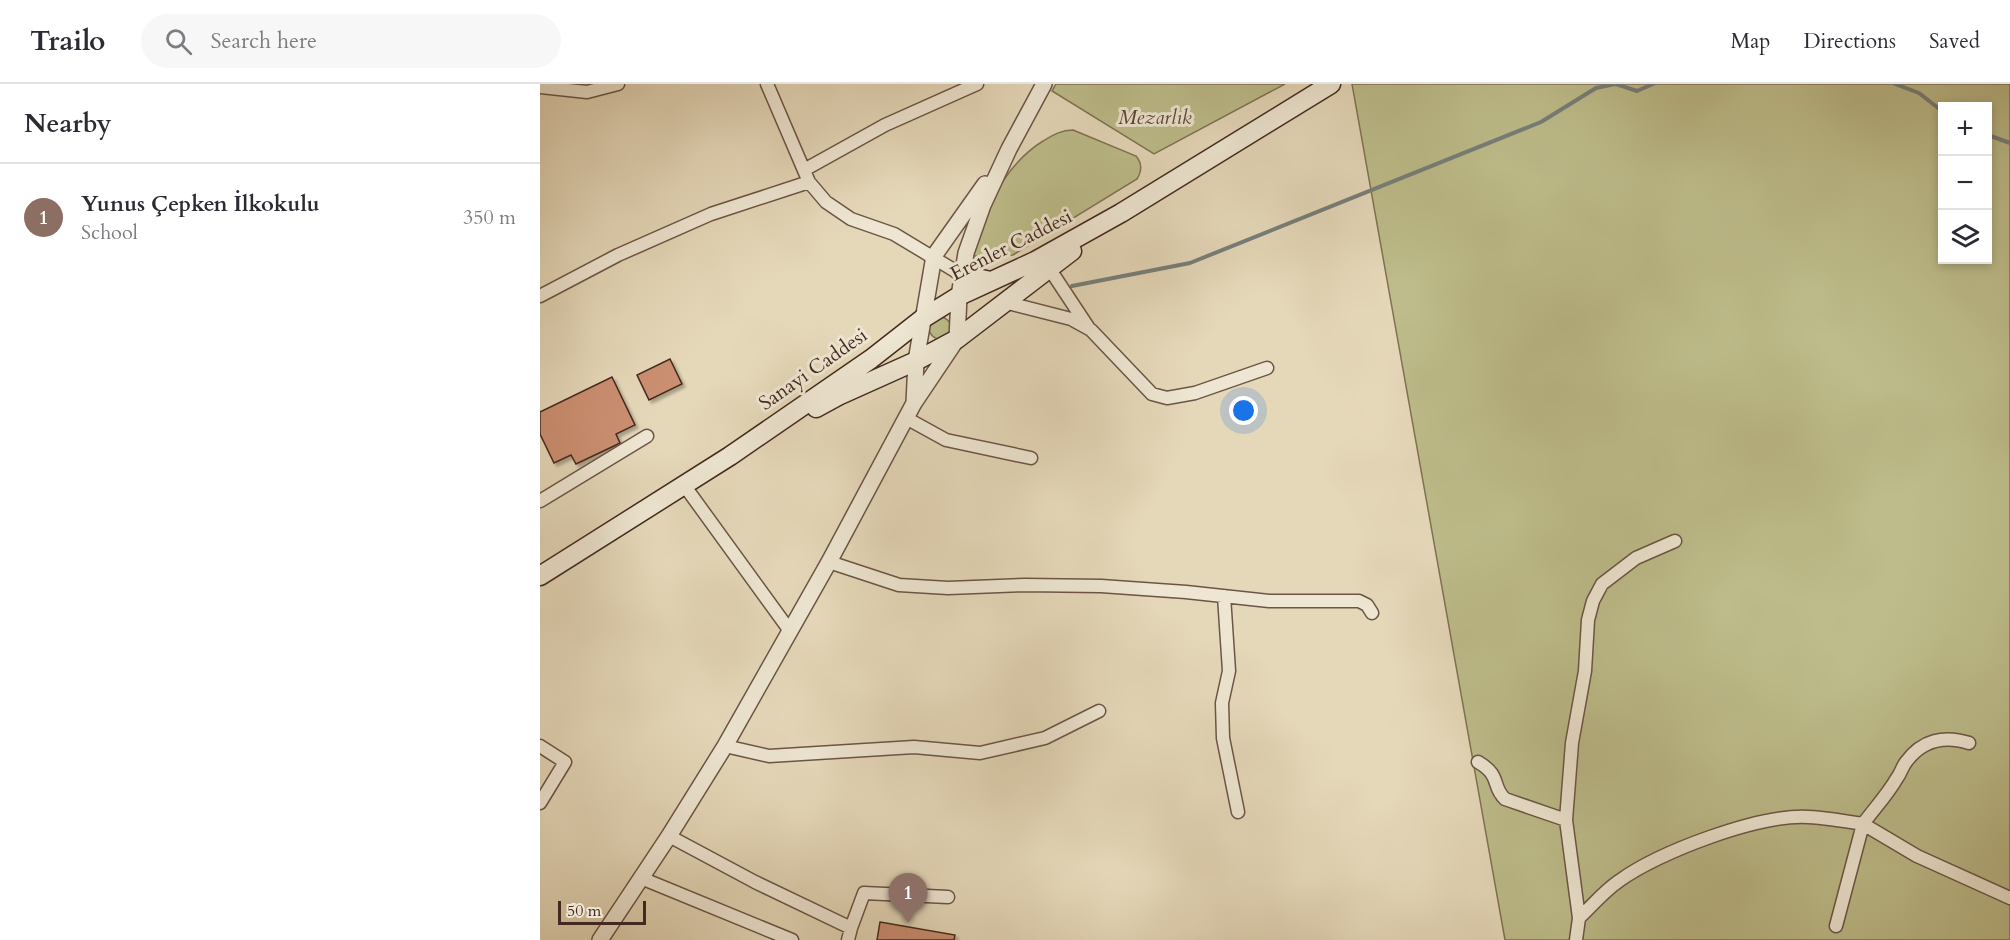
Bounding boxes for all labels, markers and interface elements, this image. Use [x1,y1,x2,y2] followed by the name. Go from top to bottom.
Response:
[141,14,561,68] search box
[30,22,105,60] text: Trailo
[162,25,195,58] icon: search
[210,26,317,56] text: Search here
[1730,27,1770,56] text: Map
[1803,27,1896,56] text: Directions
[1929,27,1980,56] text: Saved
[1938,102,1992,264] map controls
[1938,102,1992,156] button: +
[1118,104,1192,131] park label: Mezarlık
[24,106,112,141] text: Nearby
[1938,156,1992,210] button: −
[81,189,320,219] text: Yunus Çepken İlkokulu
[945,202,1077,287] street label: Erenler Caddesi
[38,204,49,231] text: 1
[463,204,516,231] text: 350 m
[1938,210,1992,264] button: layers
[81,219,138,246] text: School
[753,321,873,416] street label: Sanayi Caddesi
[1229,396,1258,425] your location
[888,874,928,923] pin: 1
[558,898,646,926] scale bar
[567,900,601,922] text: 50 m

